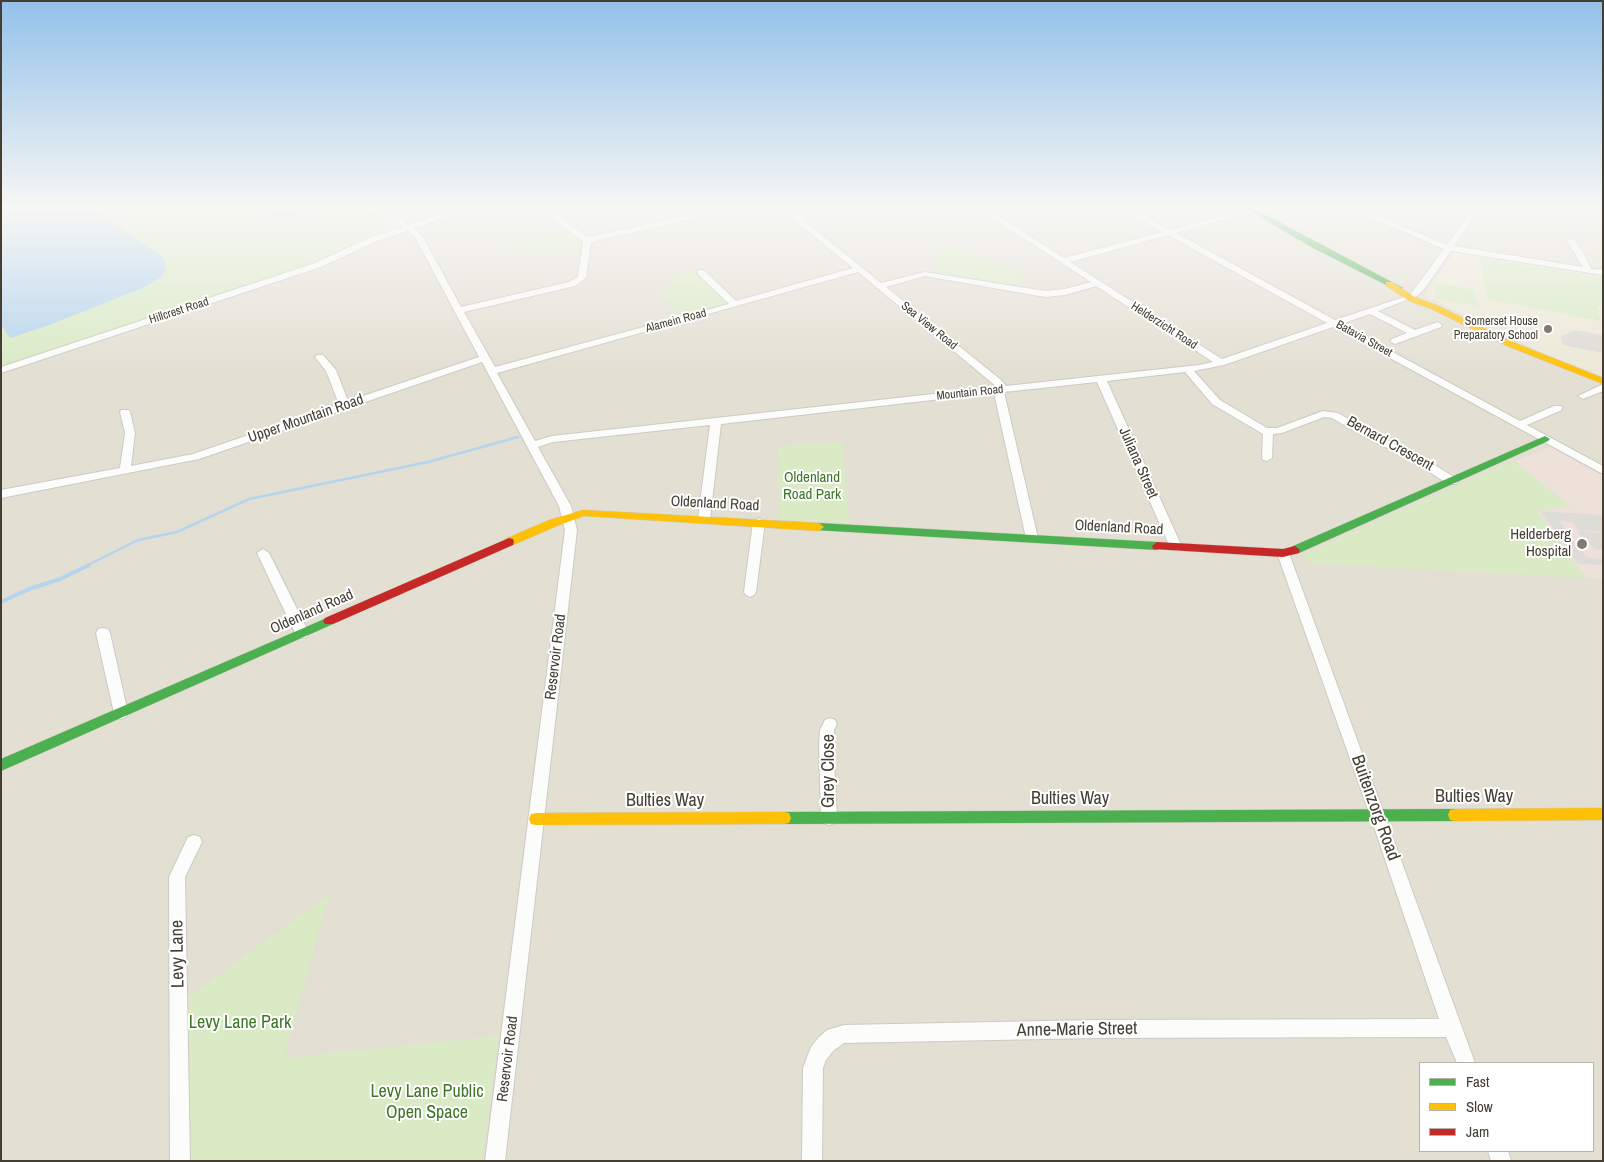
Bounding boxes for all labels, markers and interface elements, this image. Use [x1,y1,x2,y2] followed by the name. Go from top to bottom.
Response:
[147,295,211,327] street label: Hillcrest Road
[898,299,960,353] street label: Sea View Road
[1128,299,1200,353] street label: Helderzicht Road
[644,306,708,336] street label: Alamein Road
[1454,315,1538,343] place label: Somerset House Preparatory School
[1333,318,1395,360] street label: Batavia Street
[1542,323,1554,335] marker: Somerset House Preparatory School
[936,382,1004,404] street label: Mountain Road
[246,391,366,447] street label: Upper Mountain Road
[1343,413,1437,475] street label: Bernard Crescent
[1114,425,1162,501] street label: Juliana Street
[783,469,841,504] park label: Oldenland Road Park
[670,493,760,515] street label: Oldenland Road
[1074,517,1164,539] street label: Oldenland Road
[1510,526,1571,561] place label: Helderberg Hospital
[1575,537,1589,551] marker: Helderberg Hospital
[268,586,356,638] street label: Oldenland Road
[542,613,570,701] street label: Reservoir Road
[818,734,840,808] street label: Grey Close
[1346,752,1404,864] street label: Buitenzorg Road
[1435,786,1513,808] street label: Bulties Way
[1031,788,1109,810] street label: Bulties Way
[626,790,704,812] street label: Bulties Way
[167,920,189,988] street label: Levy Lane
[189,1012,291,1034] park label: Levy Lane Park
[494,1015,522,1103] street label: Reservoir Road
[1017,1018,1137,1042] street label: Anne-Marie Street
[1419,1062,1594,1152] legend
[1466,1071,1489,1092] text: Fast
[370,1081,484,1124] park label: Levy Lane Public Open Space
[1466,1096,1493,1117] text: Slow
[1466,1121,1489,1142] text: Jam

